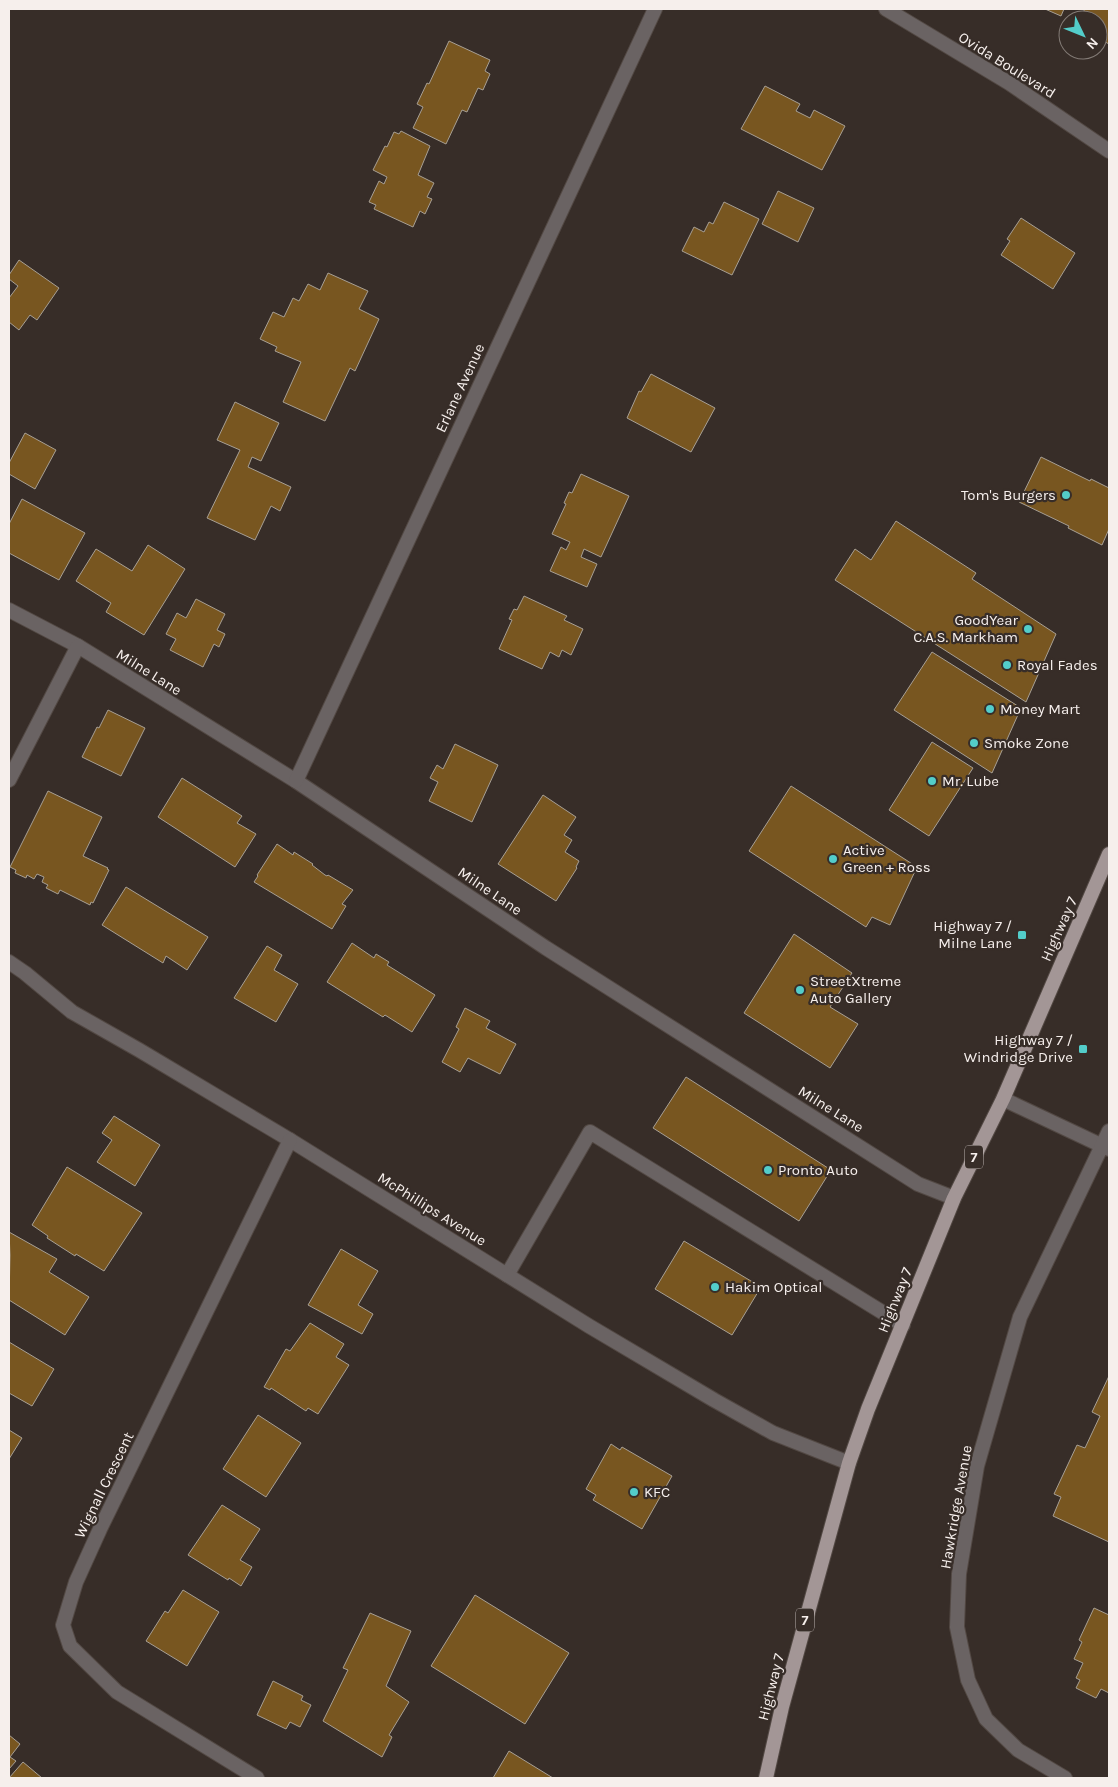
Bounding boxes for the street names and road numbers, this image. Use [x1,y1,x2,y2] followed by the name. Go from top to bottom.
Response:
[955,28,1059,102] street label: Ovida Boulevard
[432,341,488,435] street label: Erlane Avenue
[113,645,185,699] street label: Milne Lane
[454,863,526,919] street label: Milne Lane
[1037,894,1081,964] street label: Highway 7
[795,1082,867,1136] street label: Milne Lane
[965,1146,983,1168] road number: 7
[374,1168,490,1250] street label: McPhillips Avenue
[874,1265,916,1335] street label: Highway 7
[70,1429,138,1541] street label: Wignall Crescent
[936,1444,976,1570] street label: Hawkridge Avenue
[796,1608,814,1632] road number: 7
[754,1651,788,1723] street label: Highway 7

